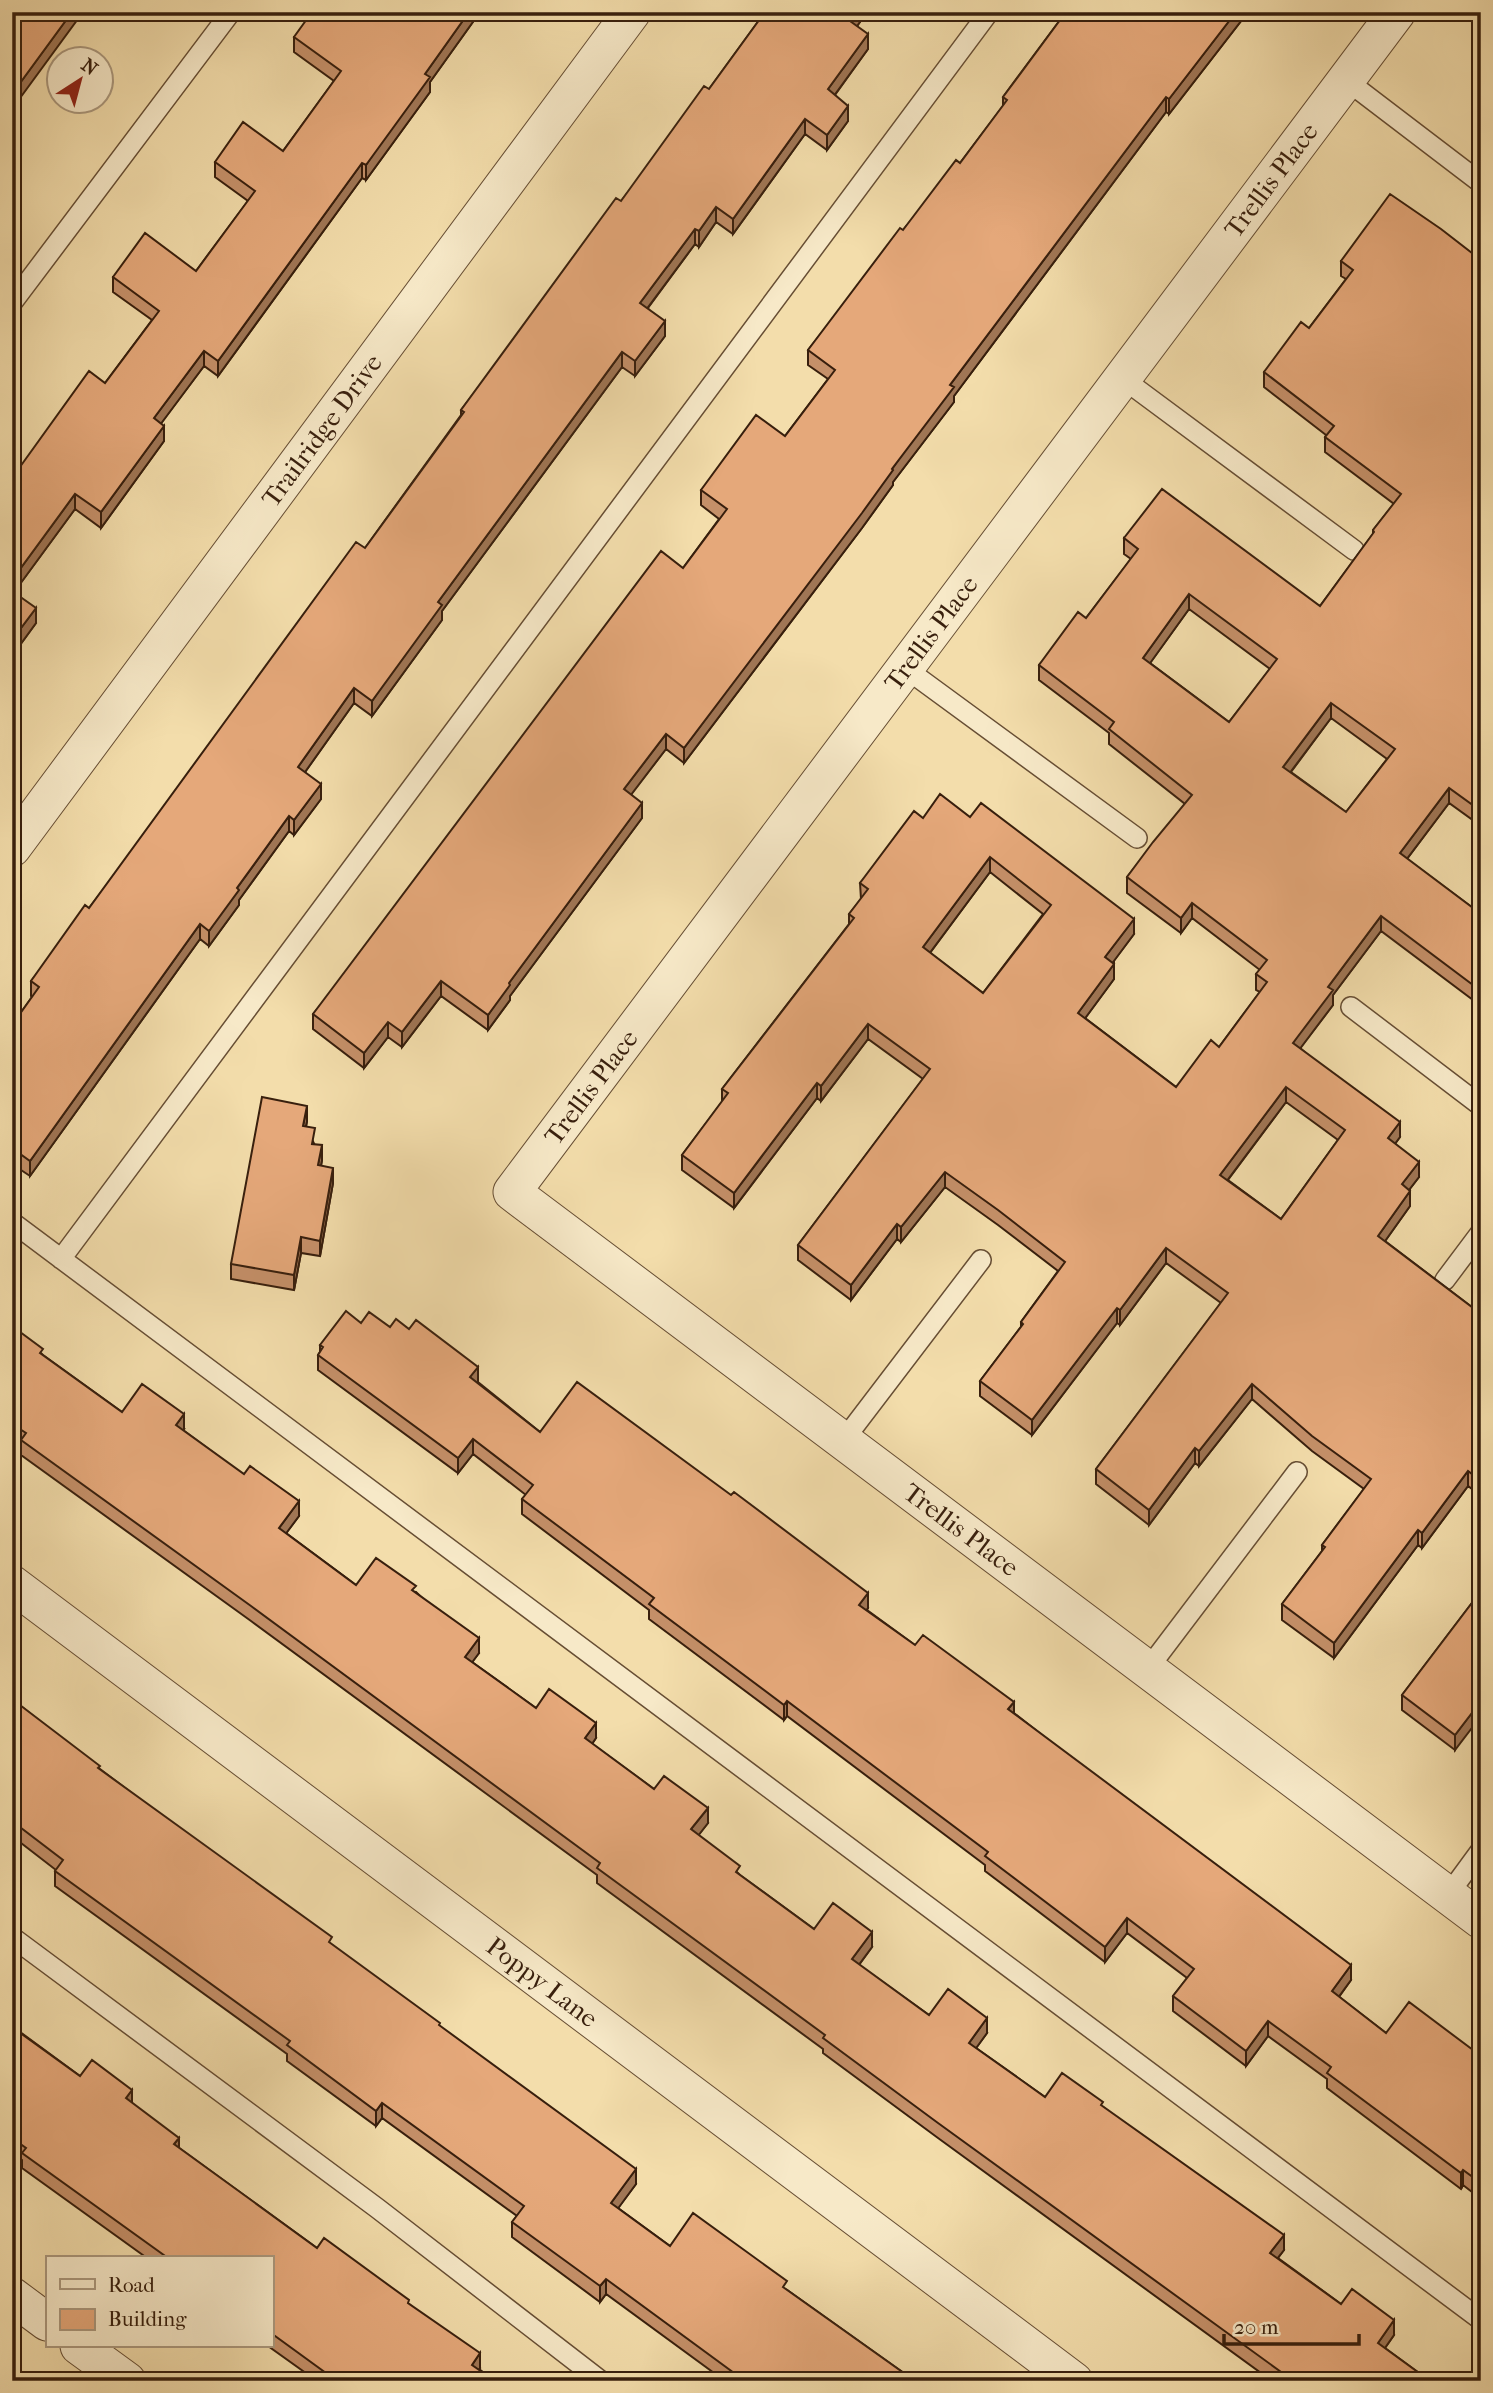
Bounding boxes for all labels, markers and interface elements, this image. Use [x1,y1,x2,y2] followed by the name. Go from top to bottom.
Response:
[46,46,116,116] north arrow
[77,54,102,81] text: N
[1218,117,1325,244] street label: Trellis Place
[255,348,389,513] street label: Trailridge Drive
[878,570,985,697] street label: Trellis Place
[538,1024,645,1151] street label: Trellis Place
[897,1477,1025,1583] street label: Trellis Place
[480,1931,604,2034] street label: Poppy Lane
[46,2256,273,2348] legend
[108,2273,155,2297] text: Road
[1224,2302,1358,2346] scale bar
[108,2307,187,2331] text: Building
[1234,2315,1279,2339] text: 20 m

